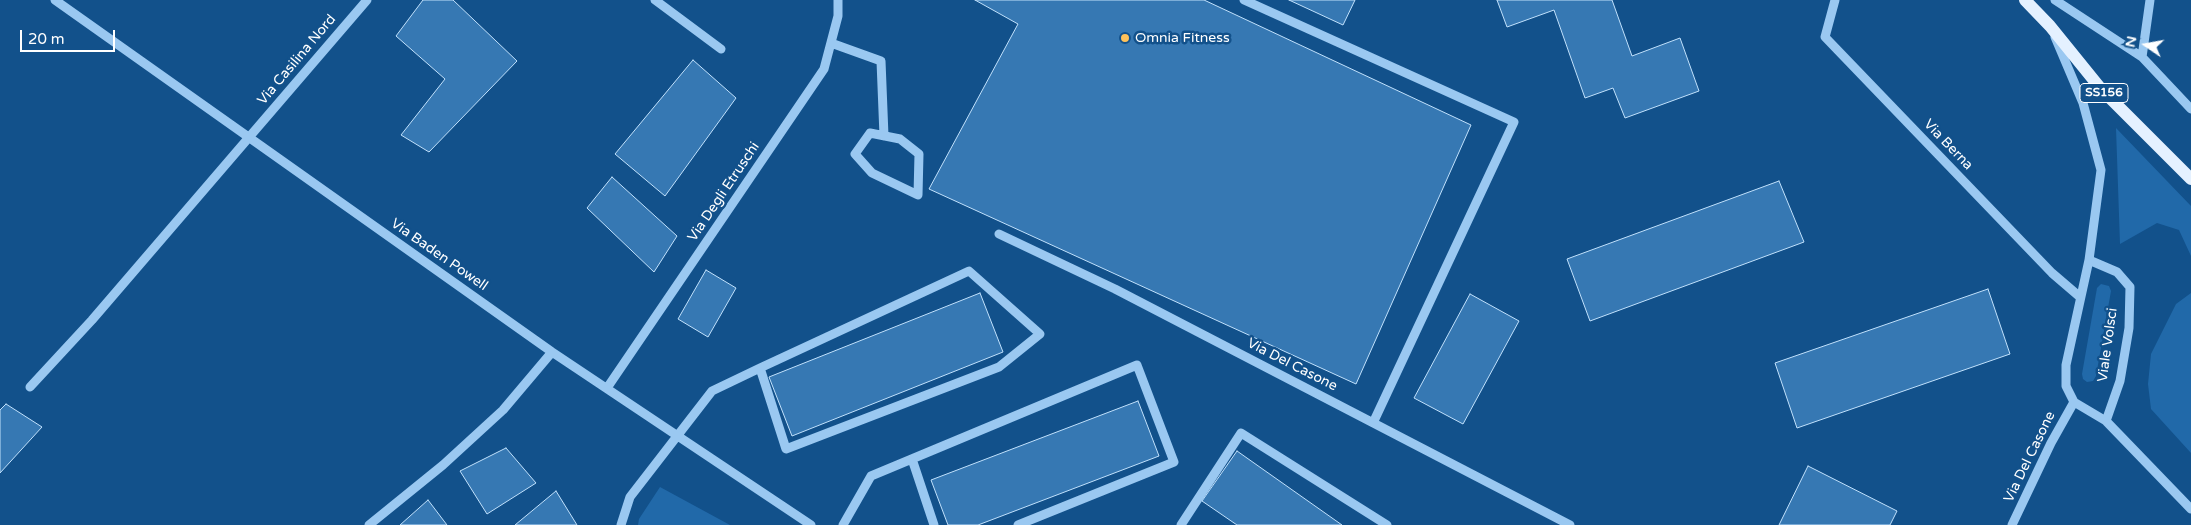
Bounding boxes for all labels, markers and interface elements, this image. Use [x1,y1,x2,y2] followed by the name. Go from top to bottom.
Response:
[254,11,340,109] street label: Via Casilina Nord
[22,20,118,52] scale bar
[2121,20,2171,70] north arrow
[28,30,65,48] text: 20 m
[1135,30,1230,46] place label: Omnia Fitness
[1119,32,1131,44] marker: Omnia Fitness
[2121,35,2140,49] text: N
[2080,84,2128,102] road number: SS156
[1920,116,1976,174] street label: Via Berna
[685,139,763,245] street label: Via Degli Etruschi
[387,215,491,295] street label: Via Baden Powell
[2094,307,2122,383] street label: Viale Volsci
[1244,335,1340,395] street label: Via Del Casone
[2001,409,2059,505] street label: Via Del Casone

